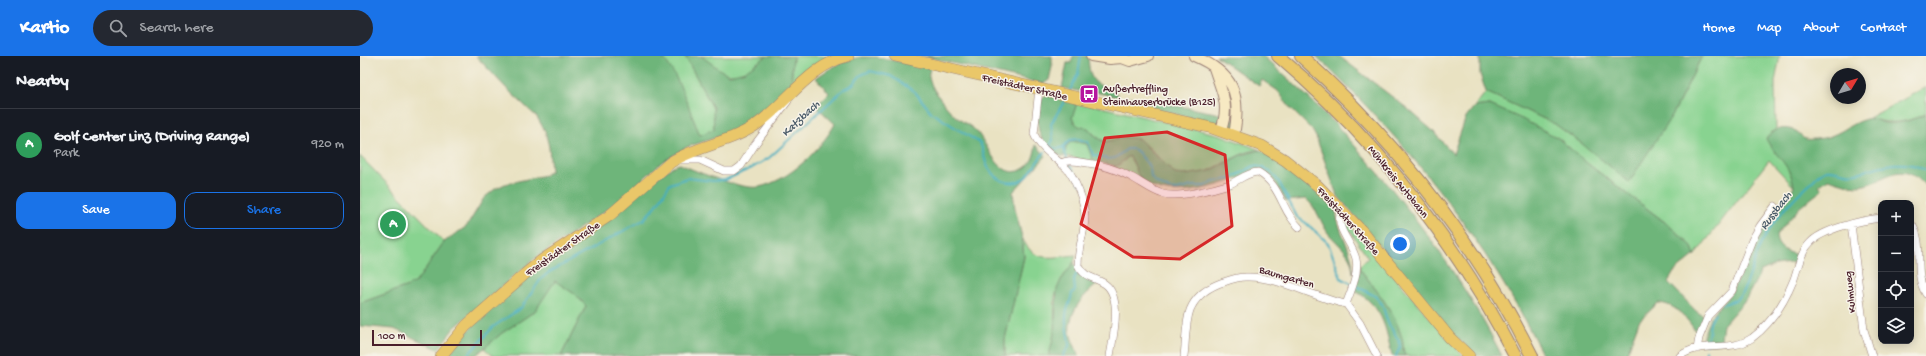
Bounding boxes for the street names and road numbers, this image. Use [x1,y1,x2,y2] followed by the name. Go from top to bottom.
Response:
[980,72,1069,104] street label: Freistädter Straße
[1365,144,1431,221] street label: Mühlkreis Autobahn
[1313,184,1381,258] street label: Freistädter Straße
[523,220,603,280] street label: Freistädter Straße
[1257,264,1316,292] street label: Baumgarten
[1843,270,1859,313] street label: Kulmweg

